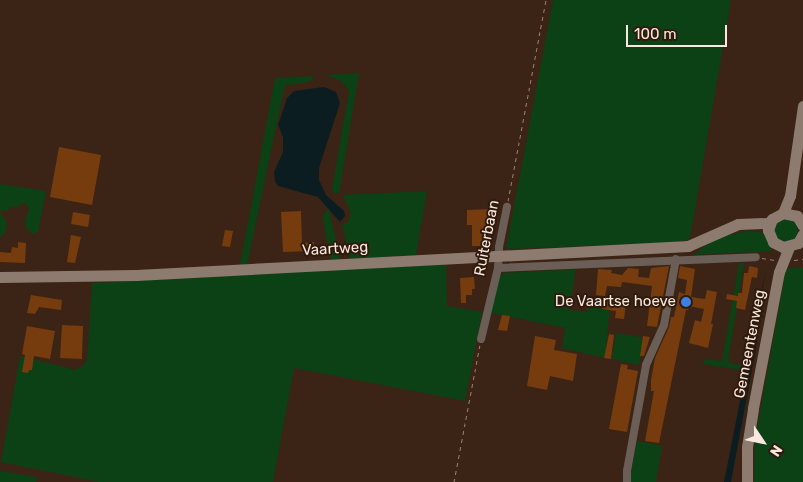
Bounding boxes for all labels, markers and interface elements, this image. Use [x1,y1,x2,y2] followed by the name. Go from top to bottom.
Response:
[628,15,729,47] scale bar
[634,25,676,43] text: 100 m
[471,198,503,278] street label: Ruiterbaan
[301,238,369,260] street label: Vaartweg
[731,288,769,400] street label: Gemeentenweg
[554,293,676,311] place label: De Vaartse hoeve
[680,296,692,308] marker: De Vaartse hoeve
[738,417,788,467] north arrow
[766,442,786,460] text: N

